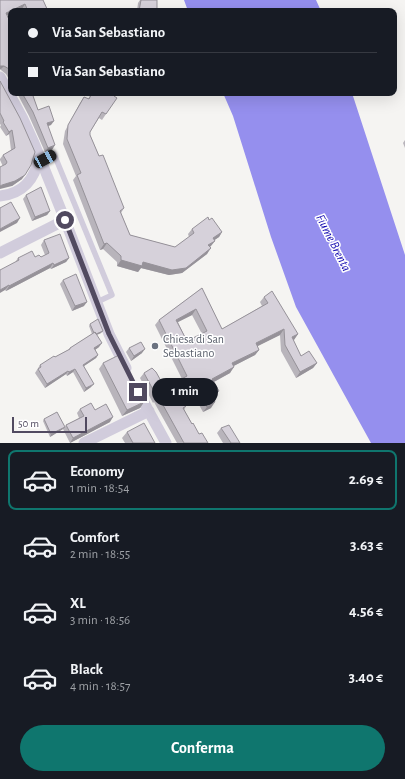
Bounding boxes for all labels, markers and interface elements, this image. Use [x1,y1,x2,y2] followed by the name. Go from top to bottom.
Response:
[52,25,165,40] text: Via San Sebastiano
[52,64,165,79] text: Via San Sebastiano
[32,148,58,170] car
[56,211,74,229] route start
[313,212,353,274] water label: Fiume Brenta
[163,333,224,359] place label: Chiesa di San Sebastiano
[150,341,160,351] marker: Chiesa di San Sebastiano
[152,378,218,406] callout: 1 min
[129,383,147,401] route end
[171,385,199,398] text: 1 min
[12,415,87,434] scale bar
[18,418,39,429] text: 50 m
[22,462,58,498] icon: car
[70,464,124,479] text: Economy
[349,472,383,487] text: 2.69 €
[70,482,129,495] text: 1 min · 18:54
[22,528,58,564] icon: car
[70,530,119,545] text: Comfort
[350,538,383,553] text: 3.63 €
[70,548,130,561] text: 2 min · 18:55
[22,594,58,630] icon: car
[70,596,86,611] text: XL
[349,604,383,619] text: 4.56 €
[70,614,130,627] text: 3 min · 18:56
[22,660,58,696] icon: car
[70,662,103,677] text: Black
[348,670,383,685] text: 3.40 €
[70,680,130,693] text: 4 min · 18:57
[20,725,385,771] button: Conferma

